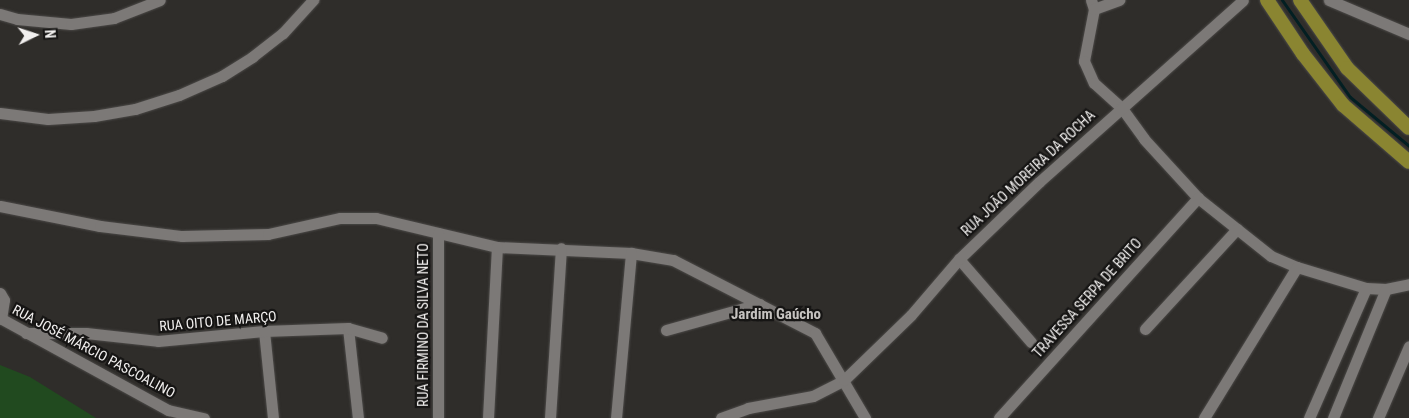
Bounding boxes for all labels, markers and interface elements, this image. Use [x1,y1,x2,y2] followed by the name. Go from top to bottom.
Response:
[10,10,60,60] north arrow
[42,29,58,39] text: N
[958,107,1098,239] street label: RUA JOÃO MOREIRA DA ROCHA
[1029,235,1145,361] street label: TRAVESSA SERPA DE BRITO
[415,243,431,407] street label: RUA FIRMINO DA SILVA NETO
[10,301,178,401] street label: RUA JOSÉ MÁRCIO PASCOALINO
[731,306,821,324] district label: Jardim Gaúcho
[159,308,277,334] street label: RUA OITO DE MARÇO

